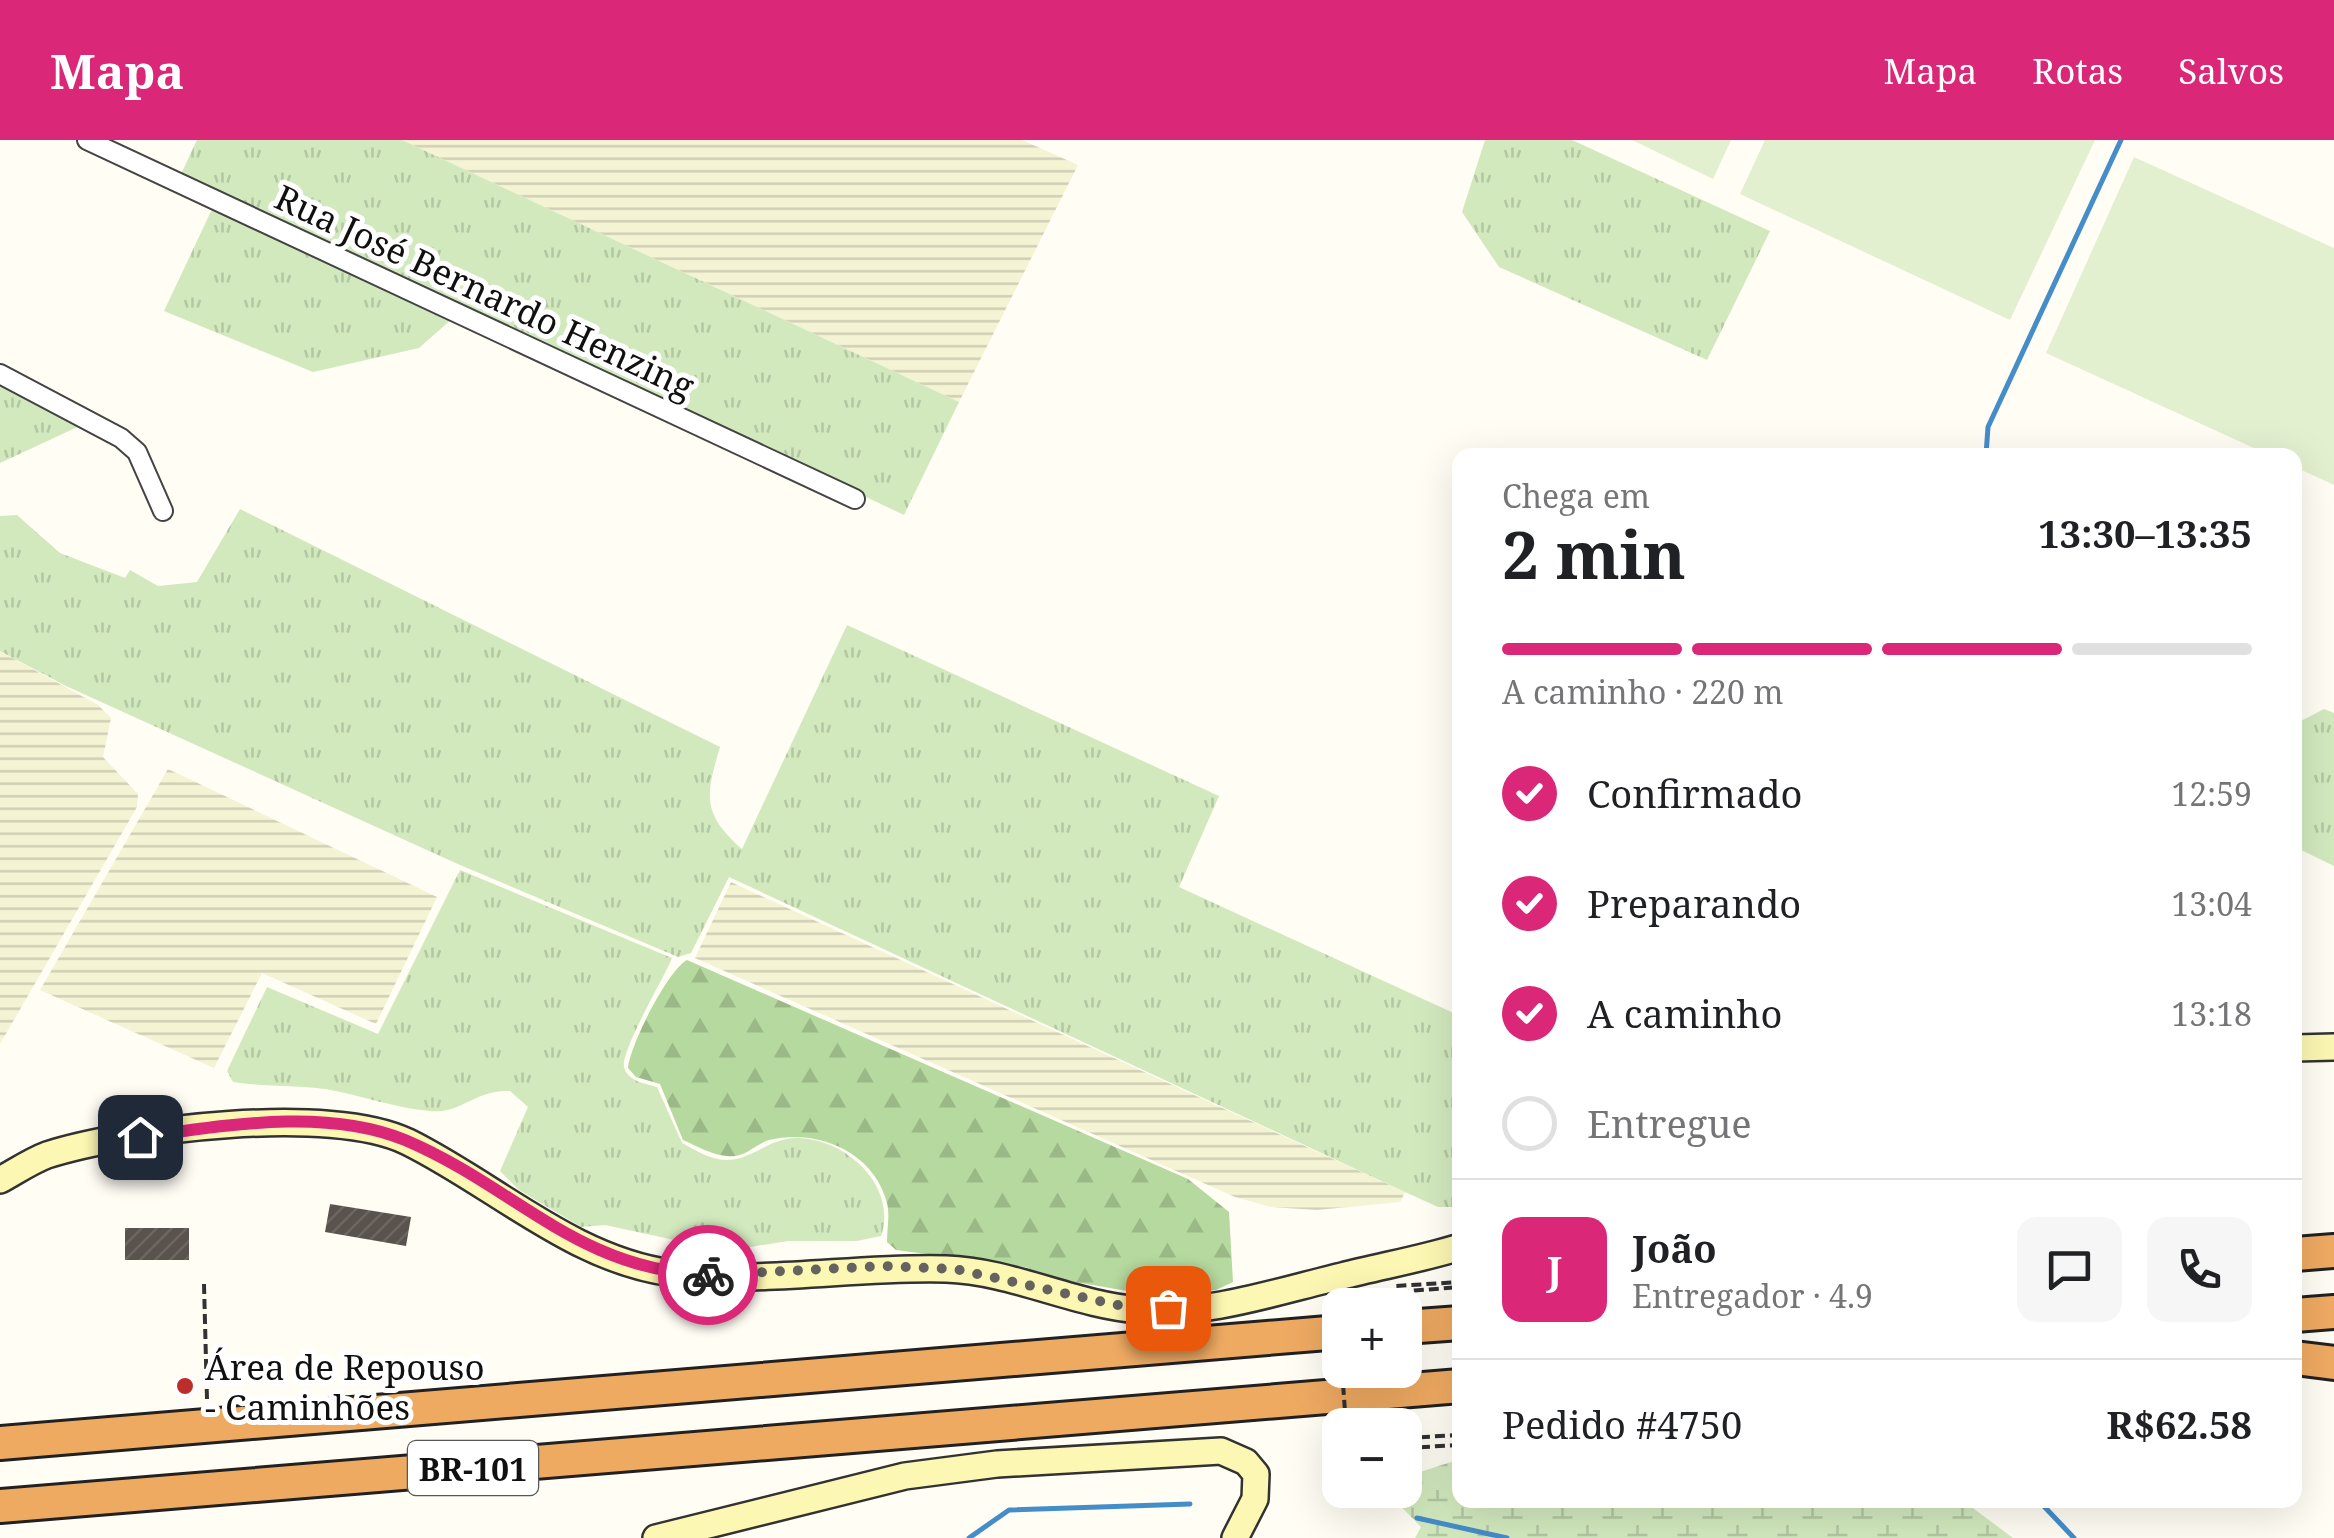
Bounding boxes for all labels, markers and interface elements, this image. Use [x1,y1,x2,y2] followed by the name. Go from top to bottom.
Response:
[50,38,184,103] text: Mapa
[1883,47,1977,94] text: Mapa
[2032,47,2123,94] text: Rotas
[2178,47,2284,94] text: Salvos
[268,173,702,409] street label: Rua José Bernardo Henzing
[1502,474,1650,517] text: Chega em
[2038,507,2252,559] text: 13:30–13:35
[1502,510,1686,598] text: 2 min
[1502,670,1783,713] text: A caminho · 220 m
[1502,766,1557,821] icon: check
[1587,767,1802,819] text: Confirmado
[2171,772,2252,815] text: 12:59
[1502,876,1557,931] icon: check
[1587,877,1801,929] text: Preparando
[2171,882,2252,925] text: 13:04
[1502,986,1557,1041] icon: check
[1587,987,1782,1039] text: A caminho
[2171,992,2252,1035] text: 13:18
[98,1095,183,1180] pin
[1587,1097,1752,1149] text: Entregue
[113,1110,168,1165] icon: home
[2017,1217,2122,1322] button: chat
[2147,1217,2252,1322] button: phone
[1632,1222,1717,1274] text: João
[658,1225,758,1325] courier
[1547,1243,1562,1295] text: J
[681,1248,736,1303] icon: bike
[1126,1266,1211,1351] pin
[1632,1274,1873,1317] text: Entregador · 4.9
[1141,1281,1196,1336] icon: bag
[1322,1288,1422,1508] map controls
[1322,1288,1422,1388] button: +
[205,1343,485,1430] place label: Área de Repouso - Caminhões
[174,1375,196,1397] marker: Área de Repouso - Caminhões
[1502,1398,1742,1450] text: Pedido #4750
[2106,1398,2252,1450] text: R$62.58
[1322,1408,1422,1508] button: −
[408,1441,538,1495] road number: BR-101

